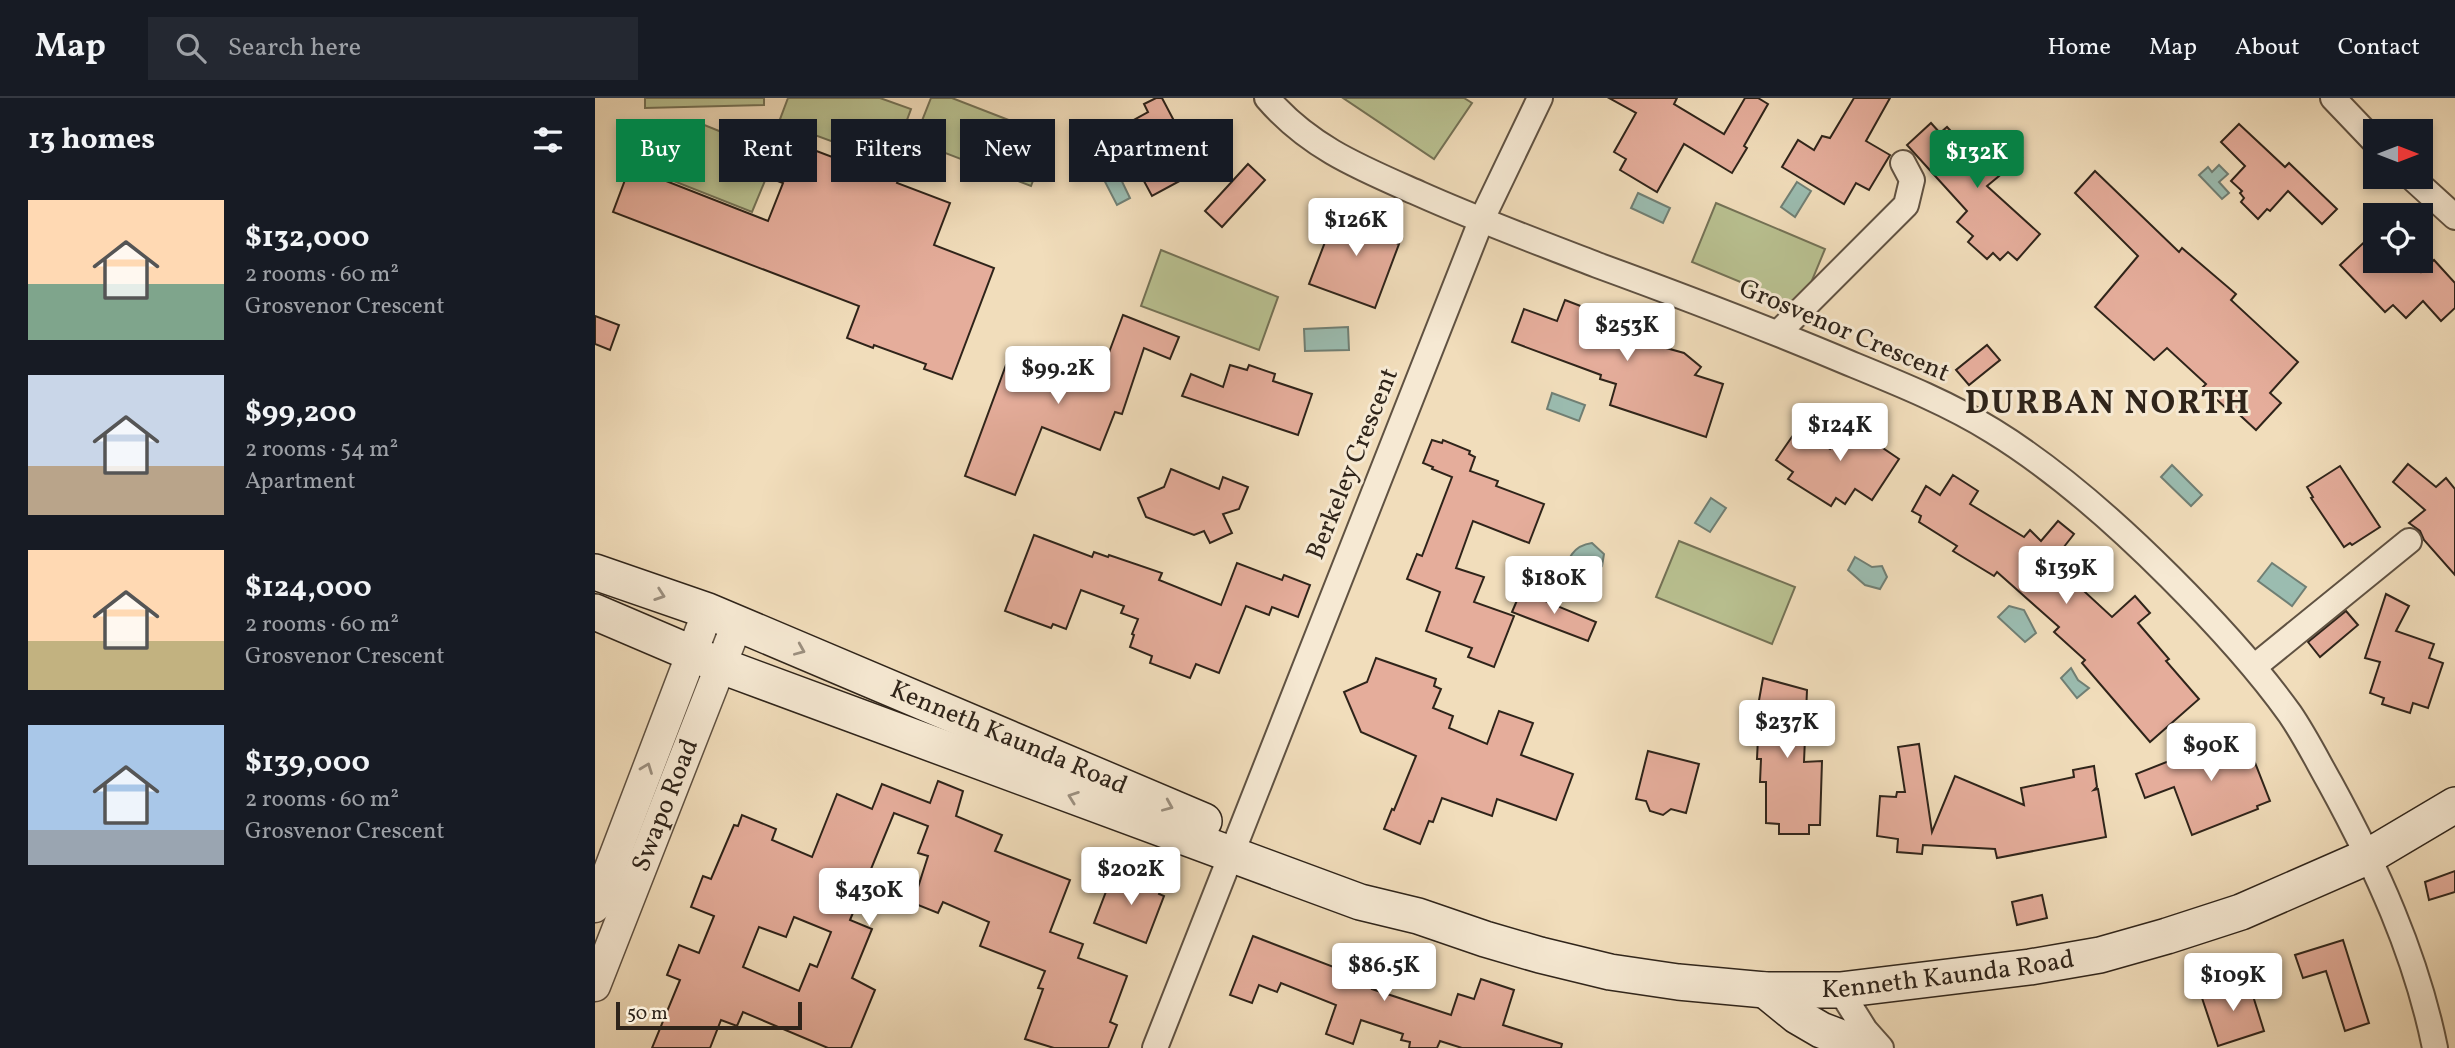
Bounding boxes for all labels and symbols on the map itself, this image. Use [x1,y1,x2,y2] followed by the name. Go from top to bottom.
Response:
[2363,119,2433,189] north arrow
[1928,130,2026,190] pin: $132K
[1307,198,1405,258] pin: $126K
[1733,270,1955,392] street label: Grosvenor Crescent
[1578,303,1676,363] pin: $253K
[1001,346,1115,406] pin: $99.2K
[1298,363,1408,565] street label: Berkeley Crescent
[1965,382,2251,428] district label: DURBAN NORTH
[1791,404,1889,463] pin: $124K
[2017,546,2115,606] pin: $139K
[1505,556,1603,616] pin: $180K
[653,587,665,601] one-way arrow
[793,642,806,656] one-way arrow
[884,672,1133,804] street label: Kenneth Kaunda Road
[1738,700,1836,760] pin: $237K
[2170,724,2252,783] pin: $90K
[624,734,708,877] street label: Swapo Road
[639,763,653,775] one-way arrow
[1068,791,1080,805] one-way arrow
[1160,798,1173,812] one-way arrow
[1082,848,1180,907] pin: $202K
[820,868,918,928] pin: $430K
[1822,942,2077,1008] street label: Kenneth Kaunda Road
[1327,944,1441,1003] pin: $86.5K
[2184,954,2282,1013] pin: $109K
[616,999,801,1031] scale bar

